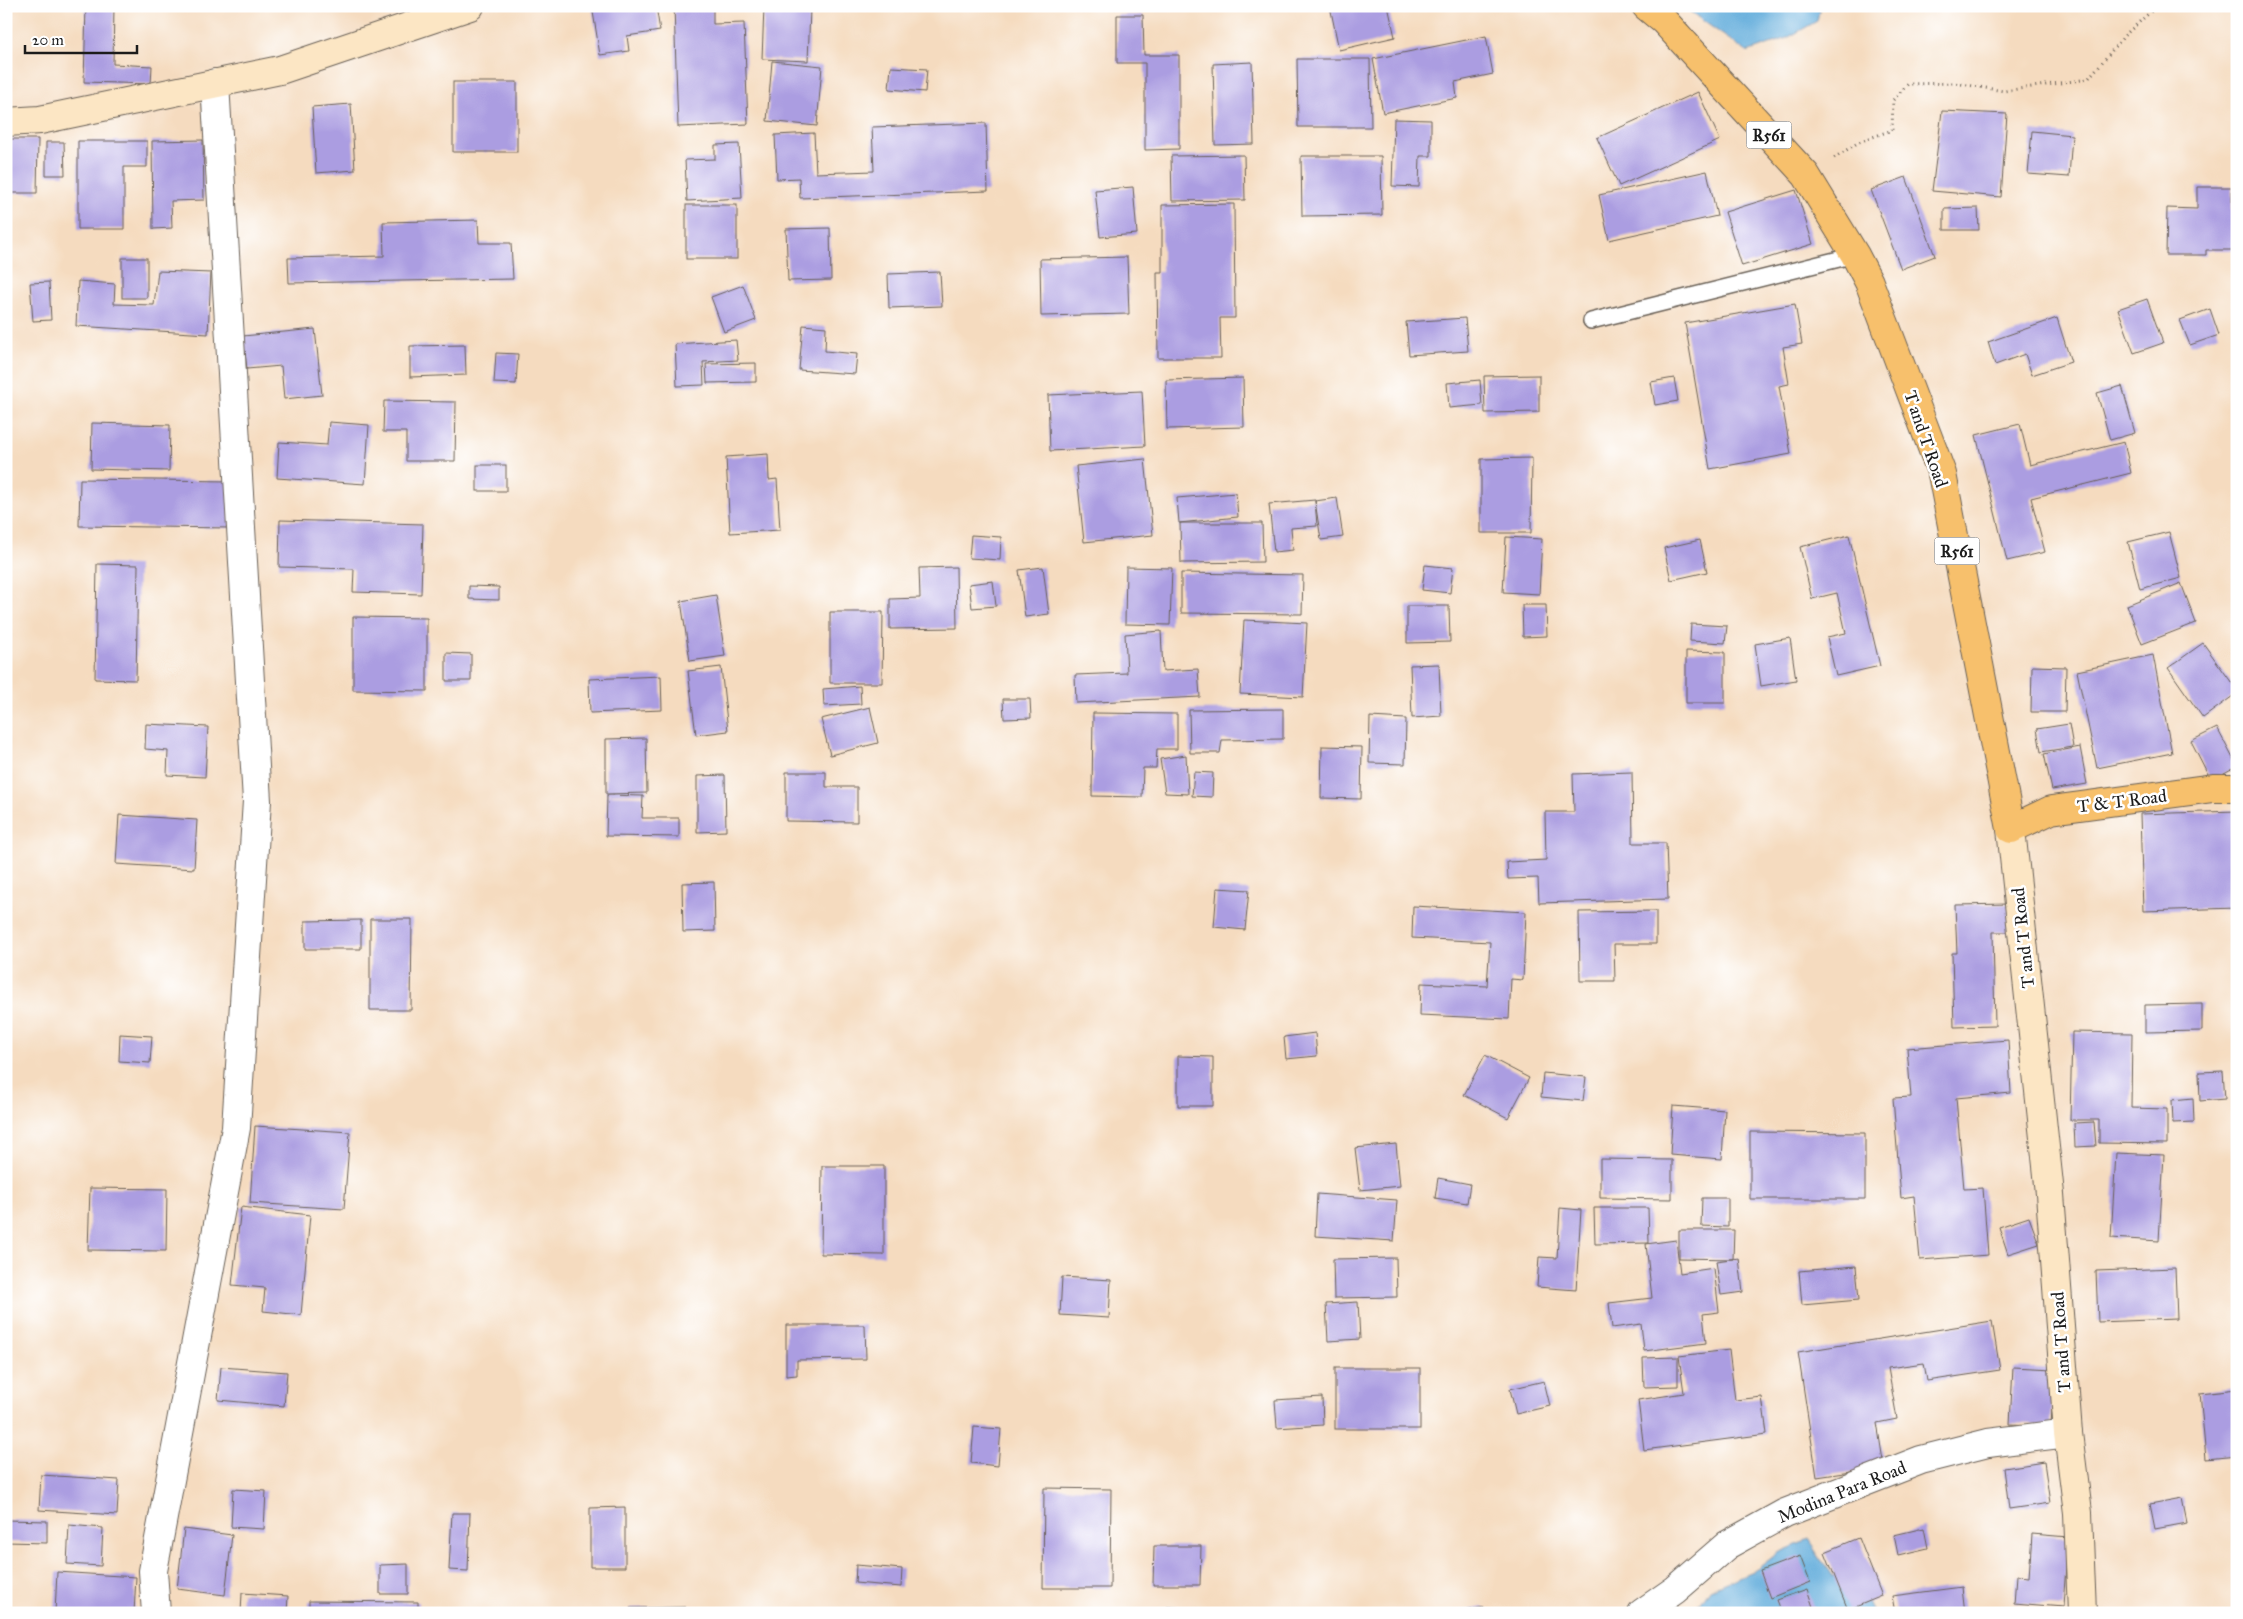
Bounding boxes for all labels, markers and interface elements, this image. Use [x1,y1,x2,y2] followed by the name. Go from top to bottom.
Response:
[25,22,138,54] scale bar
[32,31,64,49] text: 20 m
[1746,122,1792,148] road number: R561
[1899,388,1953,490] street label: T and T Road
[1934,538,1980,564] road number: R561
[2076,785,2168,817] street label: T & T Road
[2007,887,2039,989] street label: T and T Road
[2047,1291,2075,1393] street label: T and T Road
[1774,1456,1910,1528] street label: Modina Para Road

